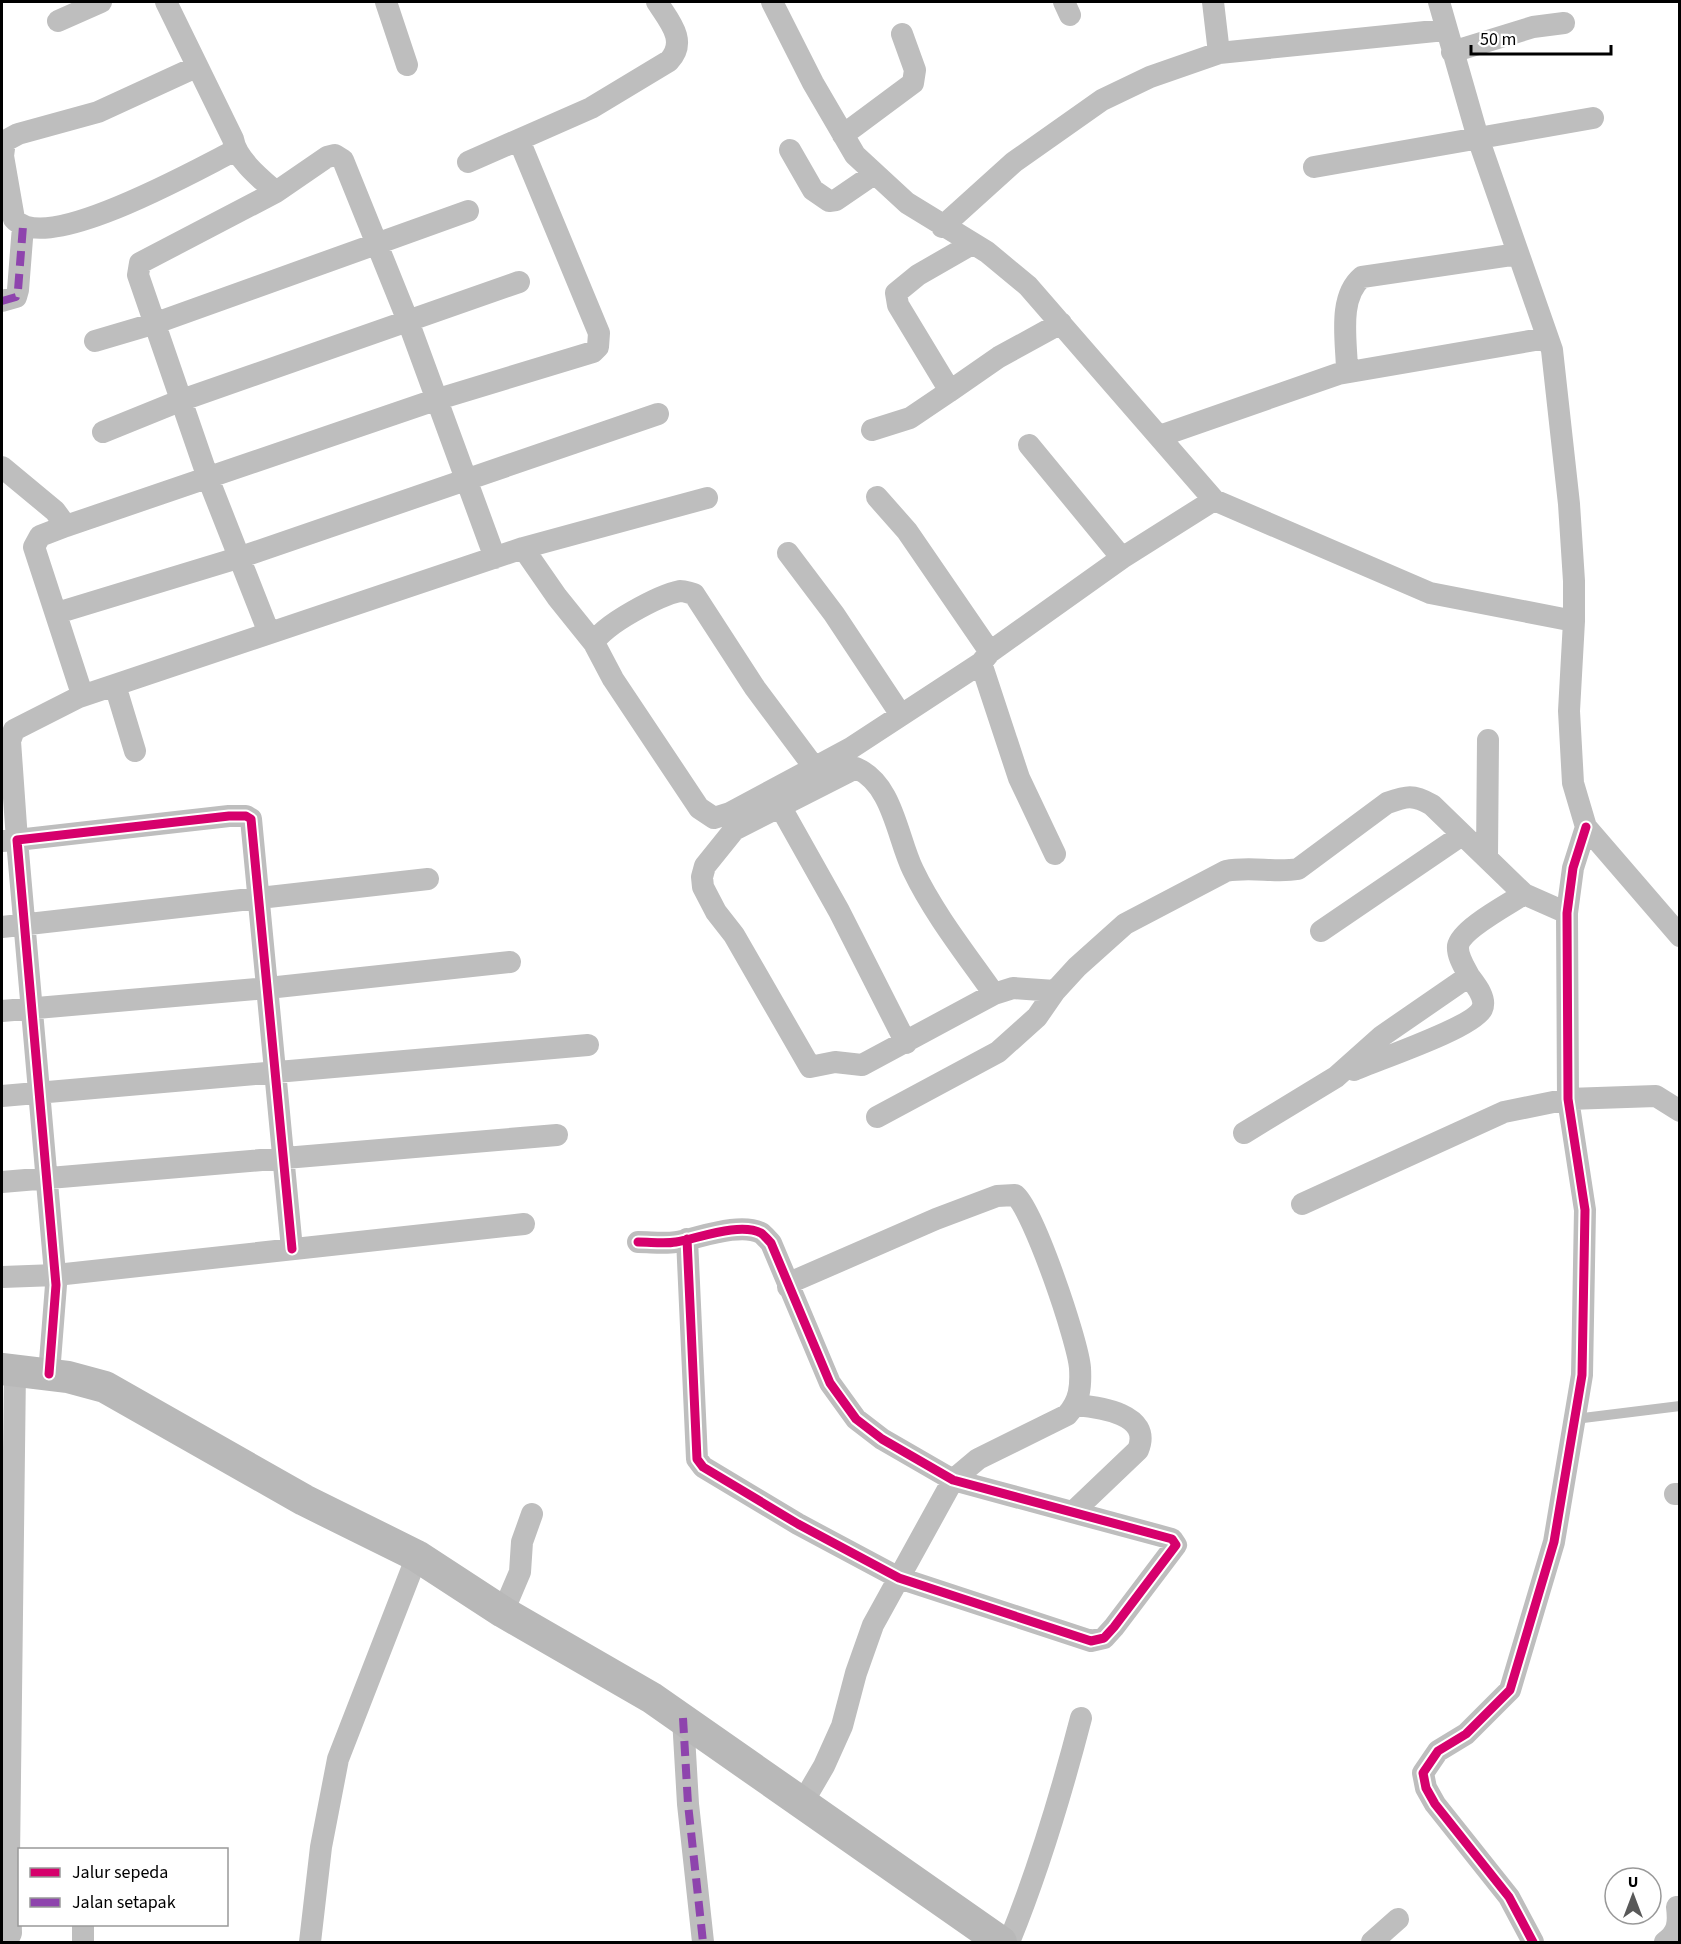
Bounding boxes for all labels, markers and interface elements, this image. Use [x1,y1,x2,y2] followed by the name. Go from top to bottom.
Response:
[1471,18,1610,56] scale bar
[1480,27,1516,52] text: 50 m
[18,1848,228,1926] legend
[72,1860,168,1885] text: Jalur sepeda
[1603,1866,1663,1926] north arrow
[1628,1871,1638,1893] text: U
[72,1890,176,1915] text: Jalan setapak

